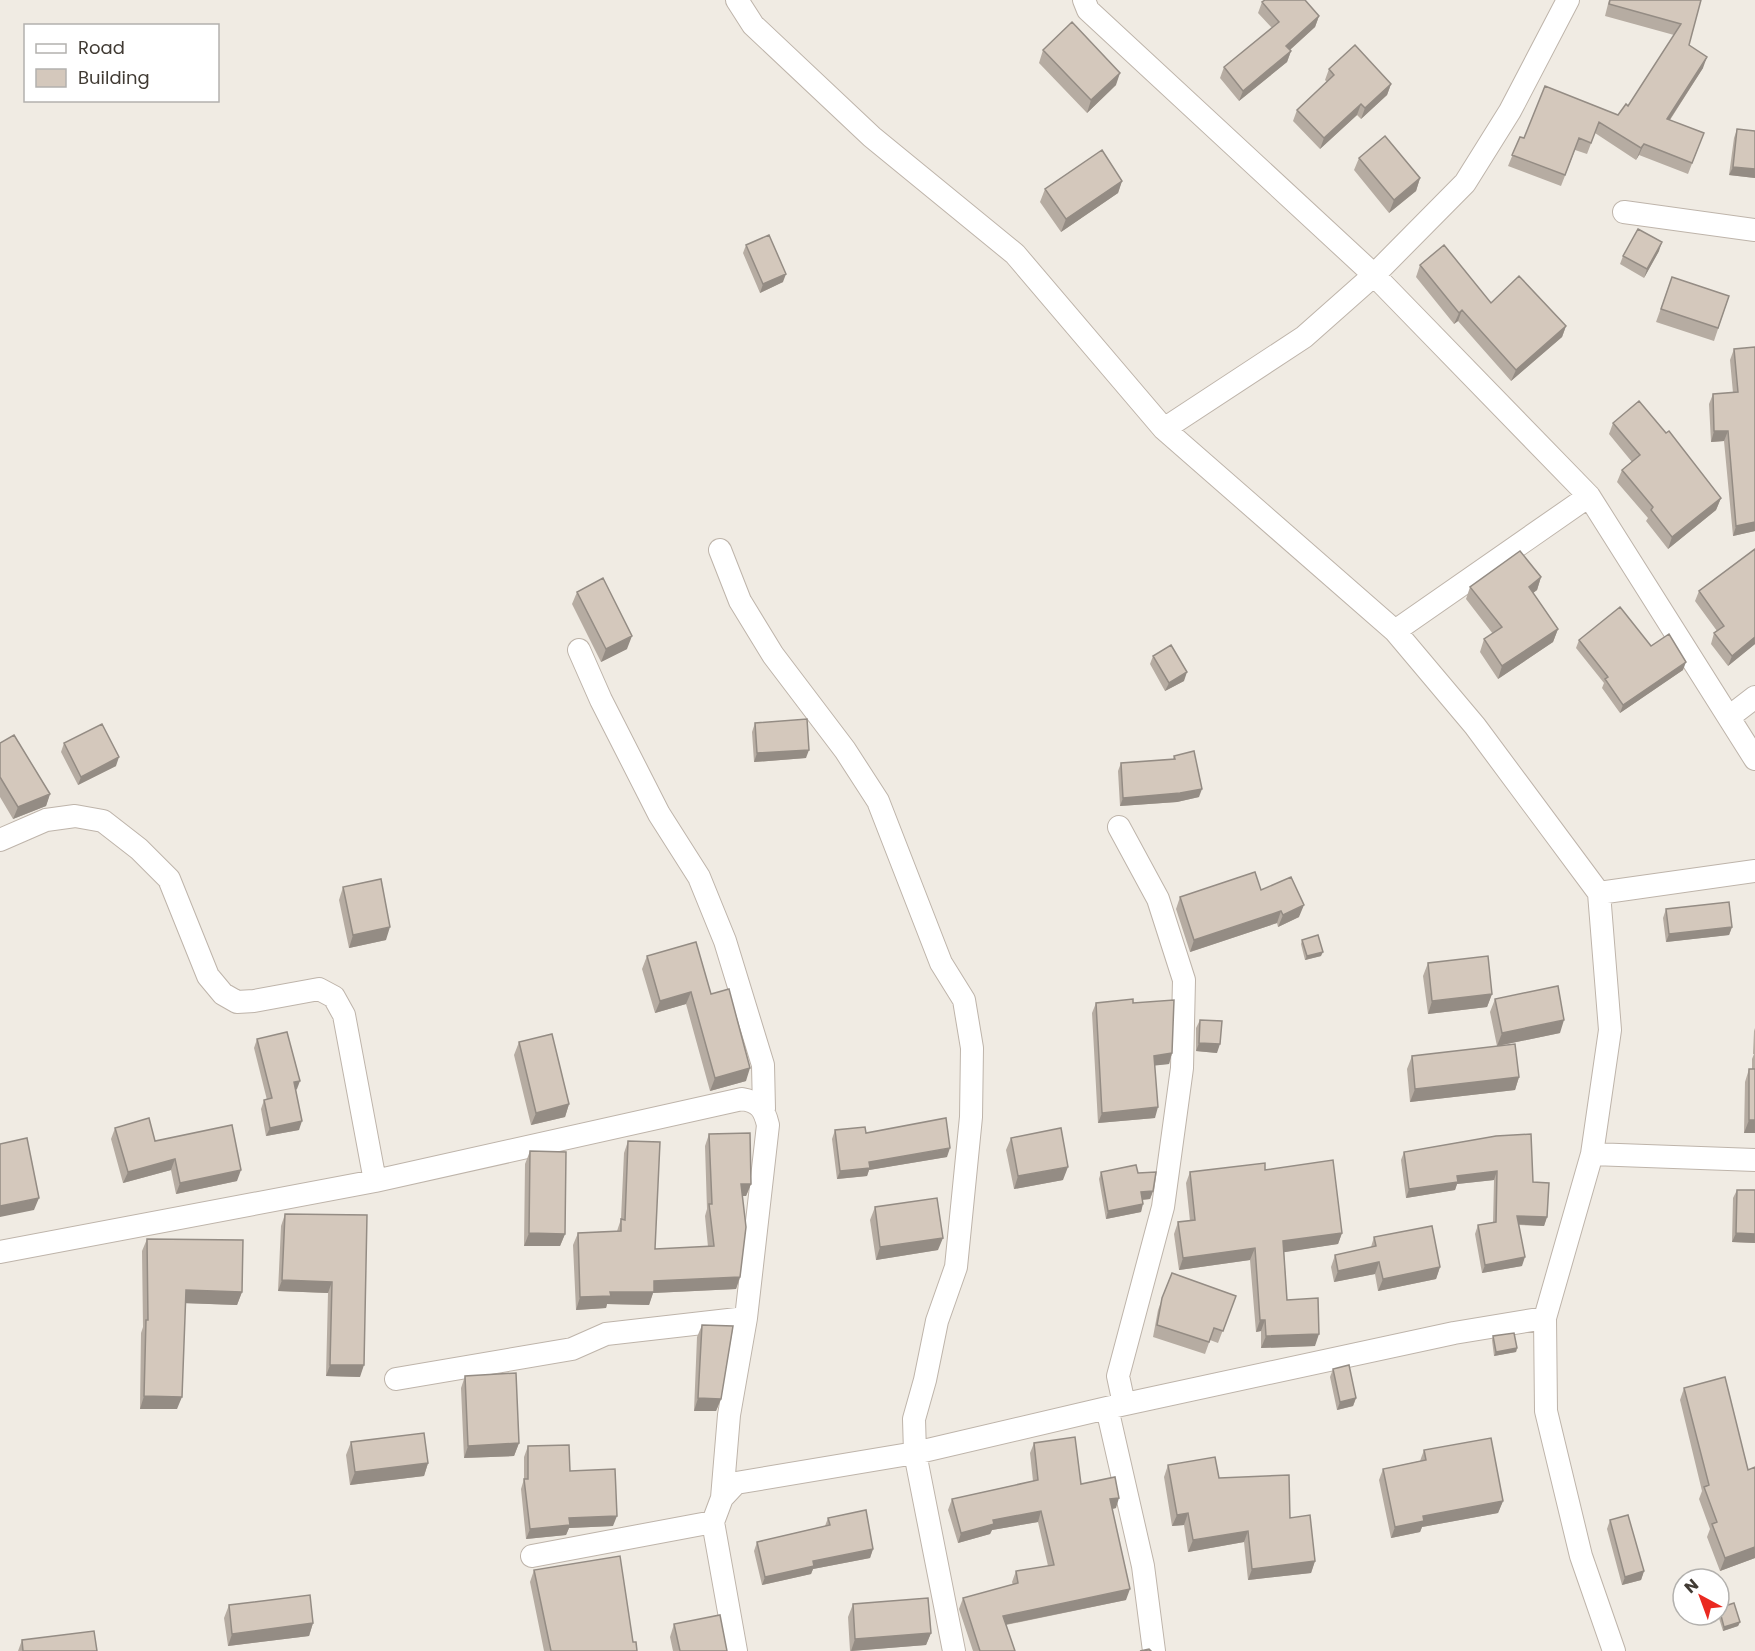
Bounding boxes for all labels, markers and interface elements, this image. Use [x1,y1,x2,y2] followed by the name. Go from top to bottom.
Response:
[24,24,219,102] legend
[78,35,125,60] text: Road
[78,65,150,90] text: Building
[1671,1567,1731,1627] north arrow
[1679,1573,1704,1599] text: N

